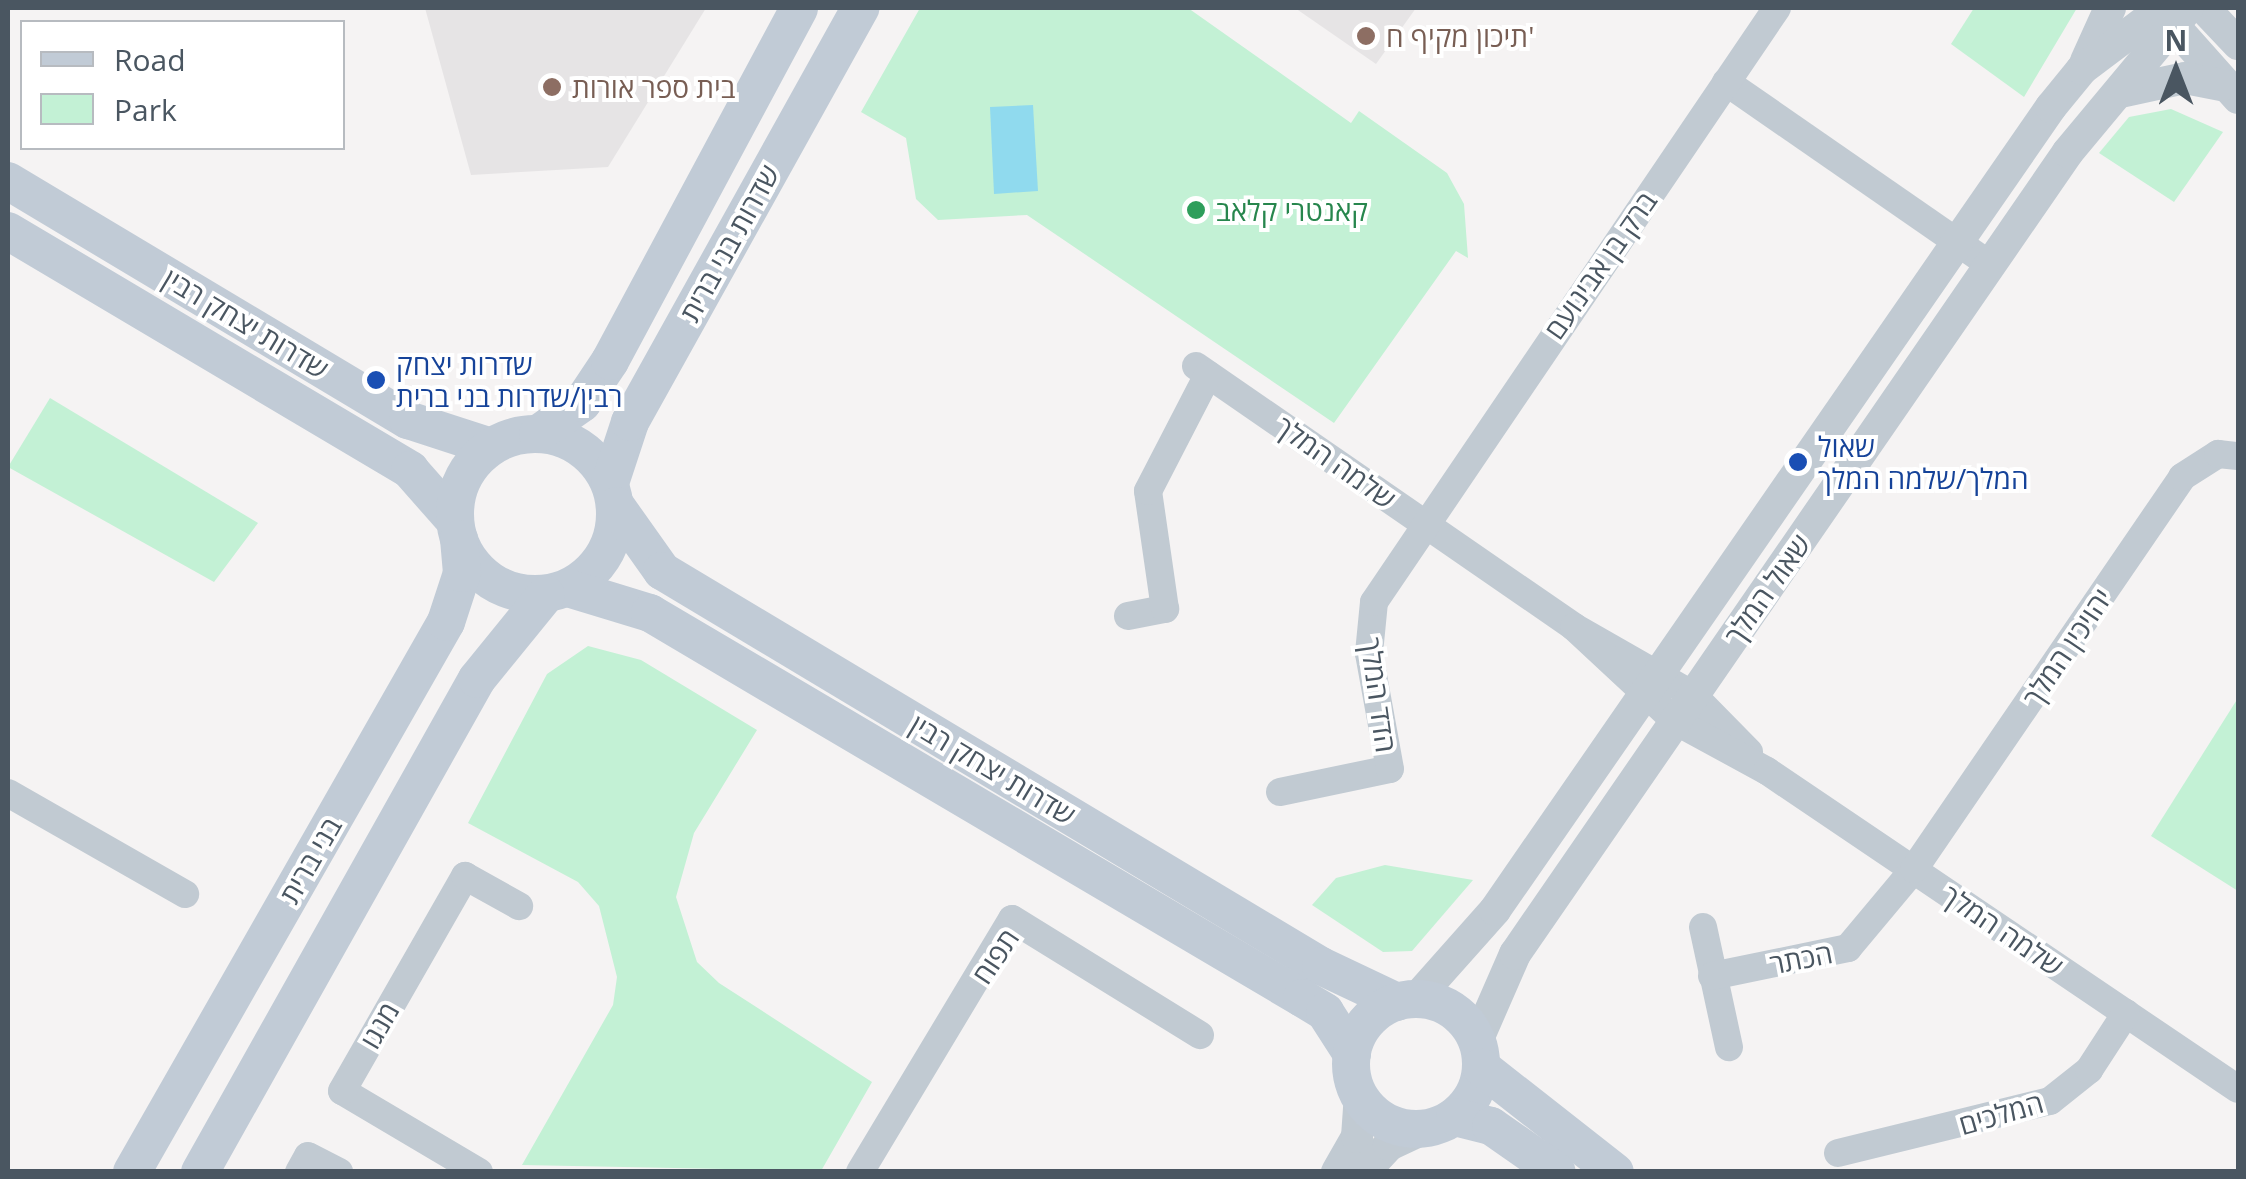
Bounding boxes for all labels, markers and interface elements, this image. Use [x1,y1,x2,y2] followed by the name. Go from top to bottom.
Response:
[1386,19,1534,53] place label: תיכון מקיף ח'
[20,20,345,150] legend
[2126,20,2226,120] north arrow
[2165,21,2187,59] text: N
[1355,25,1377,47] marker: תיכון מקיף ח'
[114,39,186,80] text: Road
[572,70,735,104] place label: בית ספר אורות
[541,76,563,98] marker: בית ספר אורות
[114,89,177,130] text: Park
[672,159,786,327] street label: שדרות בני ברית
[1537,185,1663,345] street label: ברק בן אבינועם
[1216,193,1368,227] place label: קאנטרי קלאב
[1185,199,1207,221] marker: קאנטרי קלאב
[158,261,334,385] street label: שדרות יצחק רבין
[396,347,622,413] place label: שדרות יצחק רבין/שדרות בני ברית
[365,369,387,391] marker: שדרות יצחק רבין/שדרות בני ברית
[1270,409,1402,515] street label: שלמה המלך
[1818,429,2029,495] place label: שאול המלך/שלמה המלך
[1787,451,1809,473] marker: שאול המלך/שלמה המלך
[1717,528,1817,650] street label: שאול המלך
[2015,582,2119,712] street label: יהויכין המלך
[1354,636,1404,754] street label: הדד המלך
[905,707,1081,831] street label: שדרות יצחק רבין
[272,811,348,909] street label: בני ברית
[1936,878,2070,982] street label: שלמה המלך
[965,922,1025,990] street label: תפוח
[1767,936,1835,980] street label: הכתר
[352,996,406,1054] street label: מנגו
[1955,1085,2047,1141] street label: המלכים

